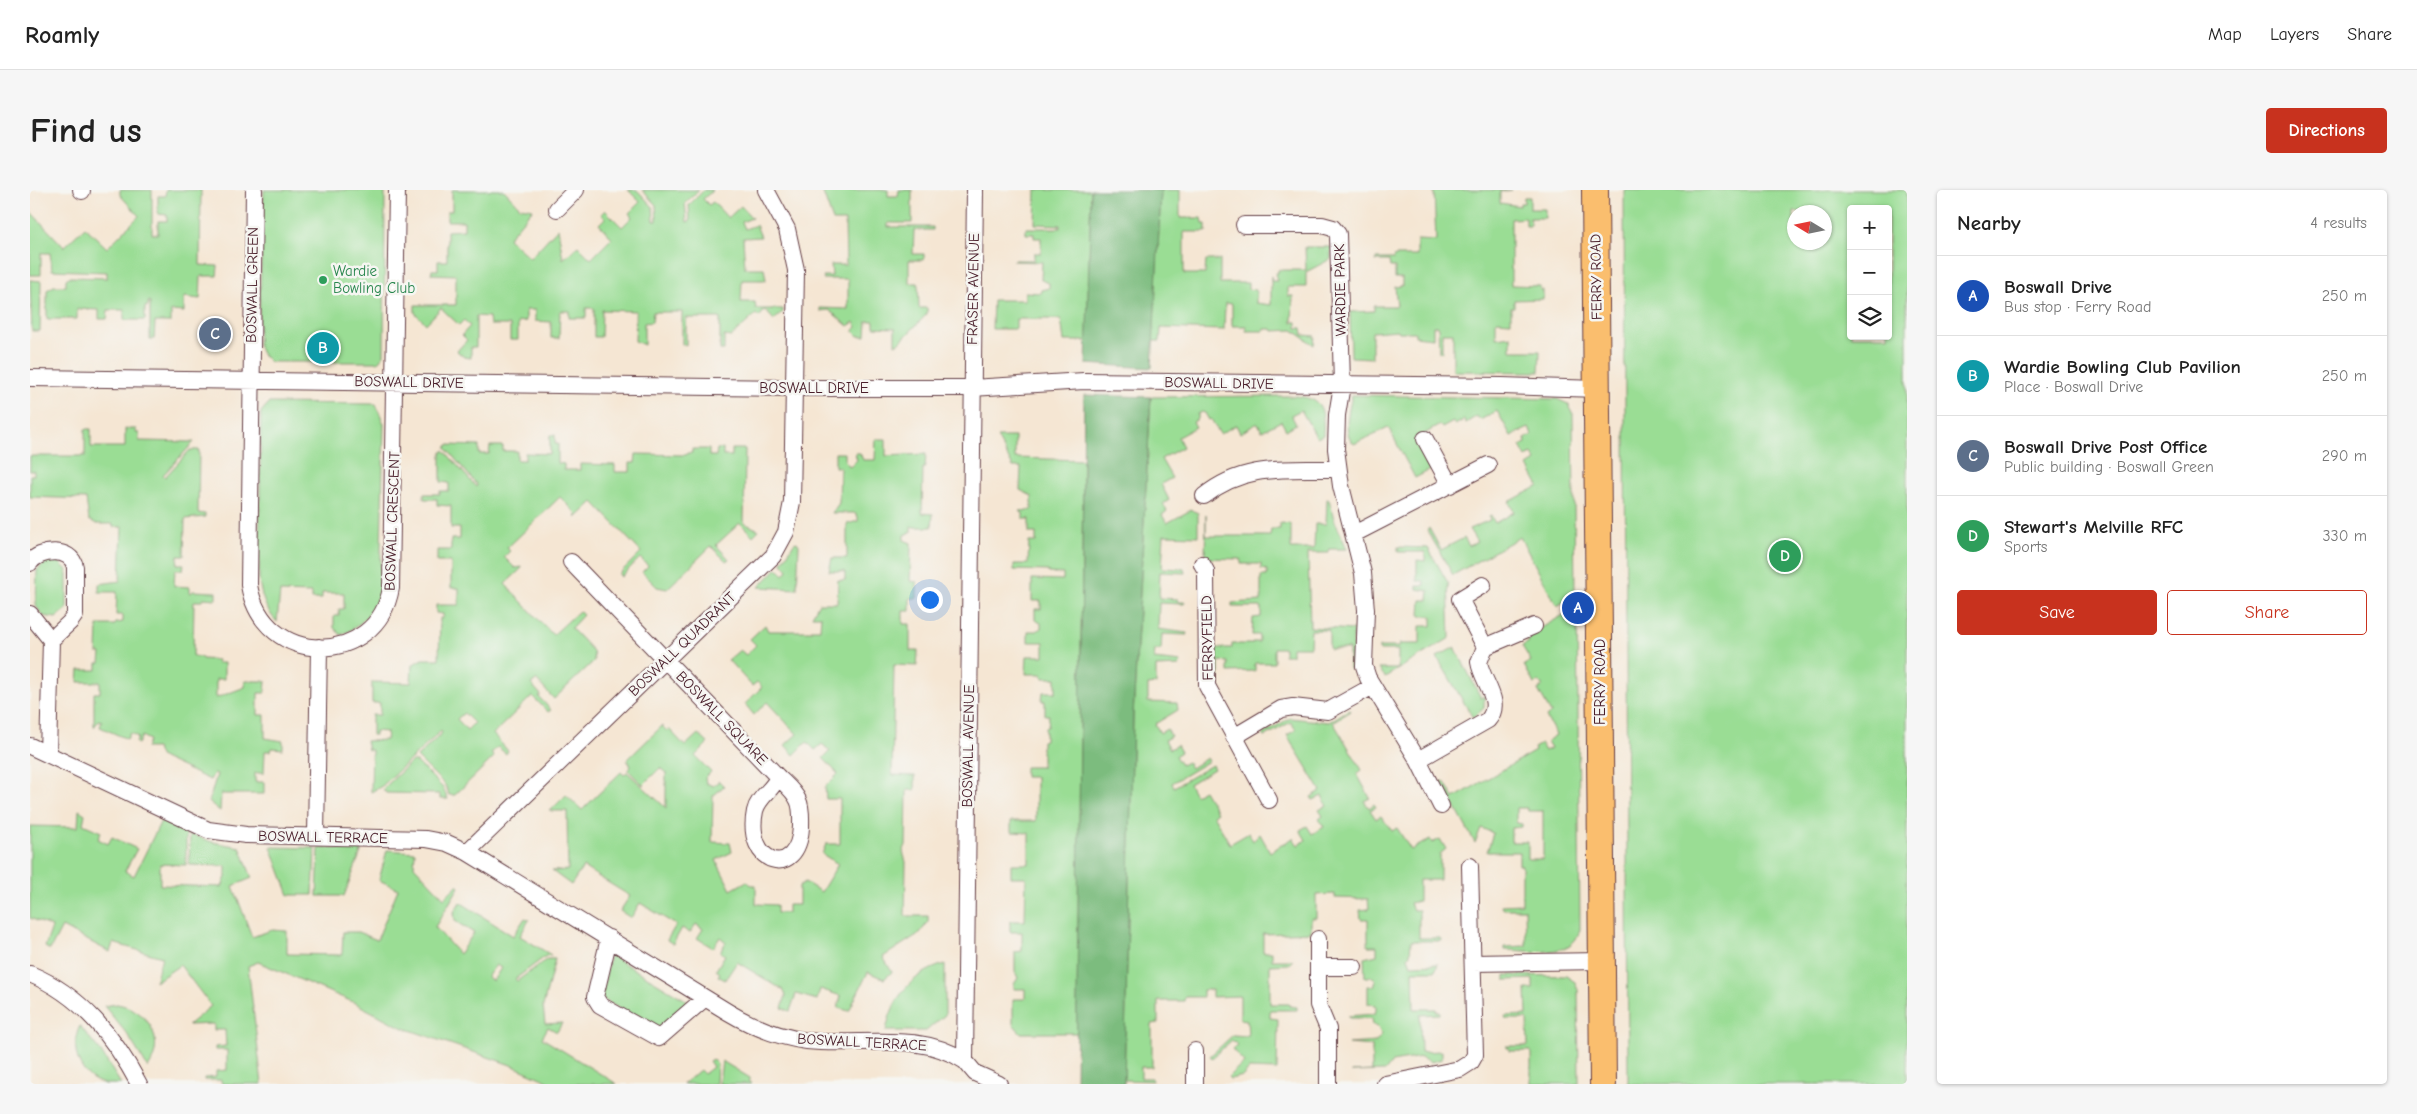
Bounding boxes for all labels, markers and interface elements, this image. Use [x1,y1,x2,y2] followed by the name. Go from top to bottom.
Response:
[25,21,99,49] text: Roamly
[2208,24,2242,45] text: Map
[2270,24,2319,45] text: Layers
[2347,24,2392,45] text: Share
[2266,108,2387,153] button: Directions
[30,110,142,151] text: Find us
[1787,205,1832,250] north arrow
[1847,205,1892,340] map controls
[1847,205,1892,250] button: +
[1957,211,2021,235] text: Nearby
[2310,214,2367,232] text: 4 results
[242,227,262,343] street label: BOSWALL GREEN
[963,233,983,345] street label: FRASER AVENUE
[1586,234,1606,320] street label: FERRY ROAD
[1330,243,1350,336] street label: WARDIE PARK
[1847,250,1892,295] button: −
[333,262,415,297] place label: Wardie Bowling Club
[317,274,329,286] marker: Wardie Bowling Club
[2004,276,2112,298] text: Boswall Drive
[1969,287,1977,305] text: A
[2322,287,2367,305] text: 250 m
[1847,295,1892,340] button: layers
[2004,298,2151,316] text: Bus stop · Ferry Road
[199,315,231,353] pin: C
[307,329,339,367] pin: B
[2004,356,2241,378] text: Wardie Bowling Club Pavilion
[1968,367,1978,385] text: B
[2322,367,2367,385] text: 250 m
[354,372,464,392] street label: BOSWALL DRIVE
[1164,373,1274,393] street label: BOSWALL DRIVE
[2004,378,2143,396] text: Place · Boswall Drive
[759,379,869,397] street label: BOSWALL DRIVE
[2004,436,2207,458] text: Boswall Drive Post Office
[1968,447,1978,465] text: C
[2322,447,2367,465] text: 290 m
[381,451,403,591] street label: BOSWALL CRESCENT
[2004,458,2214,476] text: Public building · Boswall Green
[2004,516,2183,538] text: Stewart's Melville RFC
[1968,527,1978,545] text: D
[2322,527,2367,545] text: 330 m
[1769,537,1801,575] pin: D
[2004,538,2047,556] text: Sports
[917,587,943,613] your location
[625,588,740,700] street label: BOSWALL QUADRANT
[1562,589,1594,627] pin: A
[1957,590,2157,635] button: Save
[2167,590,2367,635] button: Share
[1197,595,1217,681] street label: FERRYFIELD
[1591,639,1609,725] street label: FERRY ROAD
[672,667,772,769] street label: BOSWALL SQUARE
[958,685,978,807] street label: BOSWALL AVENUE
[258,827,388,847] street label: BOSWALL TERRACE
[797,1030,927,1054] street label: BOSWALL TERRACE

